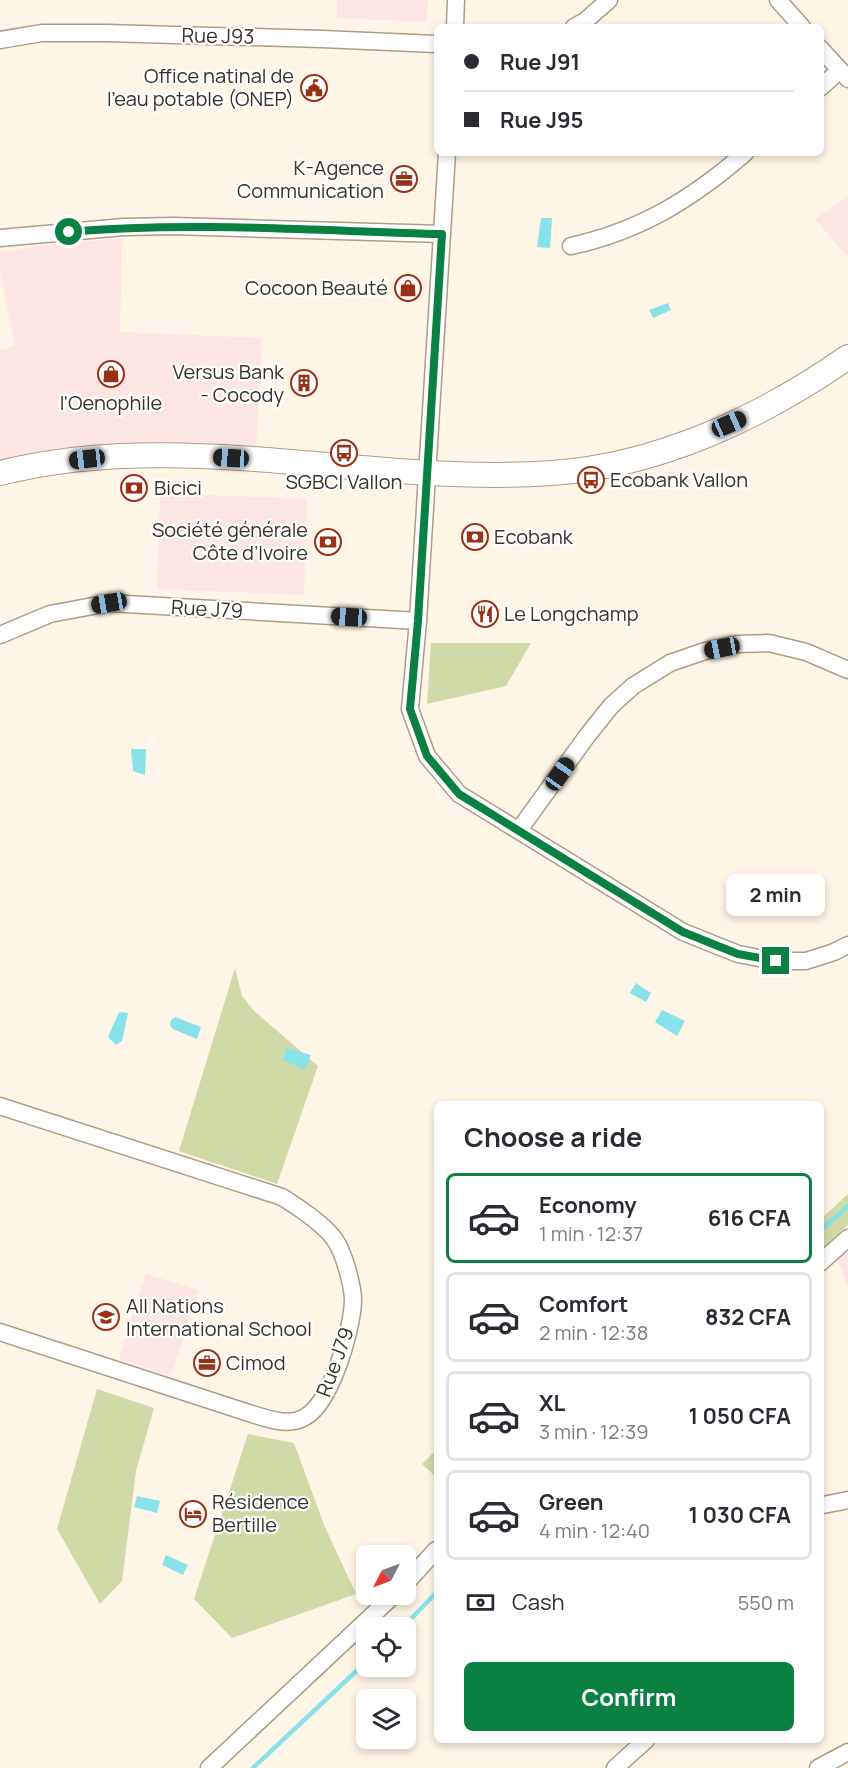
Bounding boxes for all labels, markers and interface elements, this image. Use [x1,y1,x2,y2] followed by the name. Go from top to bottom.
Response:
[181,21,255,50] street label: Rue J93
[500,47,580,77] text: Rue J91
[107,62,294,112] place label: Office natinal de l’eau potable (ONEP)
[299,73,329,103] public building icon: Office natinal de l’eau potable (ONEP)
[500,105,584,135] text: Rue J95
[237,154,384,204] place label: K-Agence Communication
[389,164,419,194] office icon: K-Agence Communication
[55,218,82,245] route start
[393,273,423,303] shop icon: Cocoon Beauté
[245,274,388,301] place label: Cocoon Beauté
[173,358,285,408] place label: Versus Bank - Cocody
[96,359,126,389] shop icon: l'Oenophile
[289,368,319,398] building icon: Versus Bank - Cocody
[60,389,162,416] place label: l'Oenophile
[709,408,749,440] car
[329,438,359,468] bus stop icon: SGBCI Vallon
[68,448,106,470] car
[213,448,249,468] car
[576,465,606,495] bus stop icon: Ecobank Vallon
[610,466,748,493] place label: Ecobank Vallon
[286,468,403,495] place label: SGBCI Vallon
[119,473,149,503] bank icon: Bicici
[154,474,202,501] place label: Bicici
[152,516,308,566] place label: Société générale Côte d’Ivoire
[460,522,490,552] bank icon: Ecobank
[494,523,574,550] place label: Ecobank
[313,527,343,557] bank icon: Société générale Côte d’Ivoire
[90,591,128,615] car
[170,593,244,624] street label: Rue J79
[470,599,500,629] restaurant icon: Le Longchamp
[504,600,639,627] place label: Le Longchamp
[331,607,367,627] car
[703,636,741,660] car
[542,754,578,794] car
[726,874,826,916] callout: 2 min
[749,881,802,908] text: 2 min
[762,947,789,974] route end
[464,1118,642,1155] text: Choose a ride
[539,1190,637,1220] text: Economy
[467,1191,521,1245] icon: car
[708,1203,791,1233] text: 616 CFA
[539,1220,643,1247] text: 1 min · 12:37
[539,1289,628,1319] text: Comfort
[467,1290,521,1344] icon: car
[126,1292,312,1342] place label: All Nations International School
[91,1302,121,1332] school or university icon: All Nations International School
[705,1302,791,1332] text: 832 CFA
[539,1319,648,1346] text: 2 min · 12:38
[310,1323,360,1400] street label: Rue J79
[192,1348,222,1378] office icon: Cimod
[226,1349,286,1376] place label: Cimod
[539,1388,565,1418] text: XL
[467,1389,521,1443] icon: car
[688,1401,791,1431] text: 1 050 CFA
[539,1418,649,1445] text: 3 min · 12:39
[539,1487,604,1517] text: Green
[212,1488,309,1538] place label: Résidence Bertille
[467,1488,521,1542] icon: car
[178,1499,208,1529] hotel icon: Résidence Bertille
[689,1500,791,1530] text: 1 030 CFA
[539,1517,650,1544] text: 4 min · 12:40
[356,1545,416,1605] north arrow
[356,1545,416,1749] map controls
[464,1586,497,1619] icon: cash
[512,1587,565,1617] text: Cash
[738,1589,794,1616] text: 550 m
[356,1617,416,1677] button: locate
[464,1662,794,1731] button: Confirm
[356,1689,416,1749] button: layers

